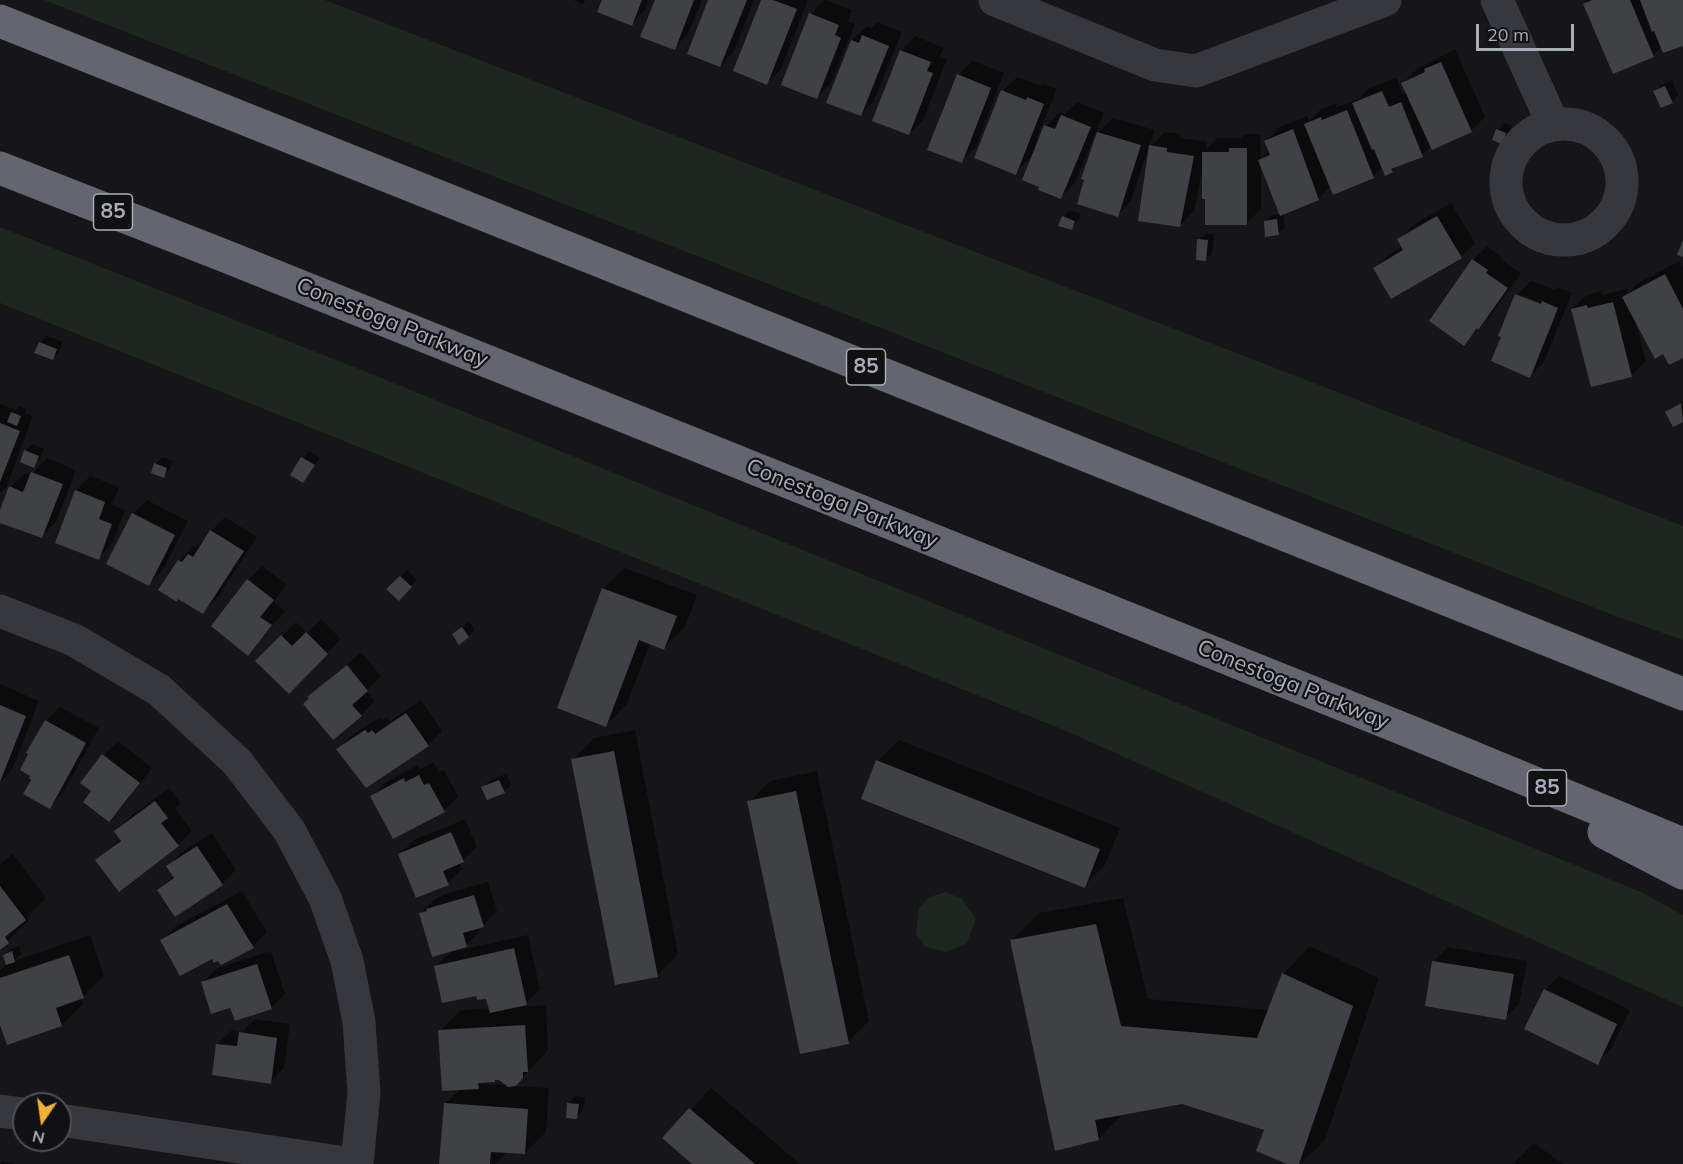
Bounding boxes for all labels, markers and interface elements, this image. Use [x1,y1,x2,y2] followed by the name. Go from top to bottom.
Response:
[1479,12,1576,50] scale bar
[1487,23,1529,46] text: 20 m
[94,194,132,230] road number: 85
[292,272,492,374] street label: Conestoga Parkway
[846,349,886,385] road number: 85
[742,453,942,555] street label: Conestoga Parkway
[1193,634,1393,736] street label: Conestoga Parkway
[1528,770,1566,806] road number: 85
[12,1092,72,1152] north arrow
[30,1126,47,1149] text: N

